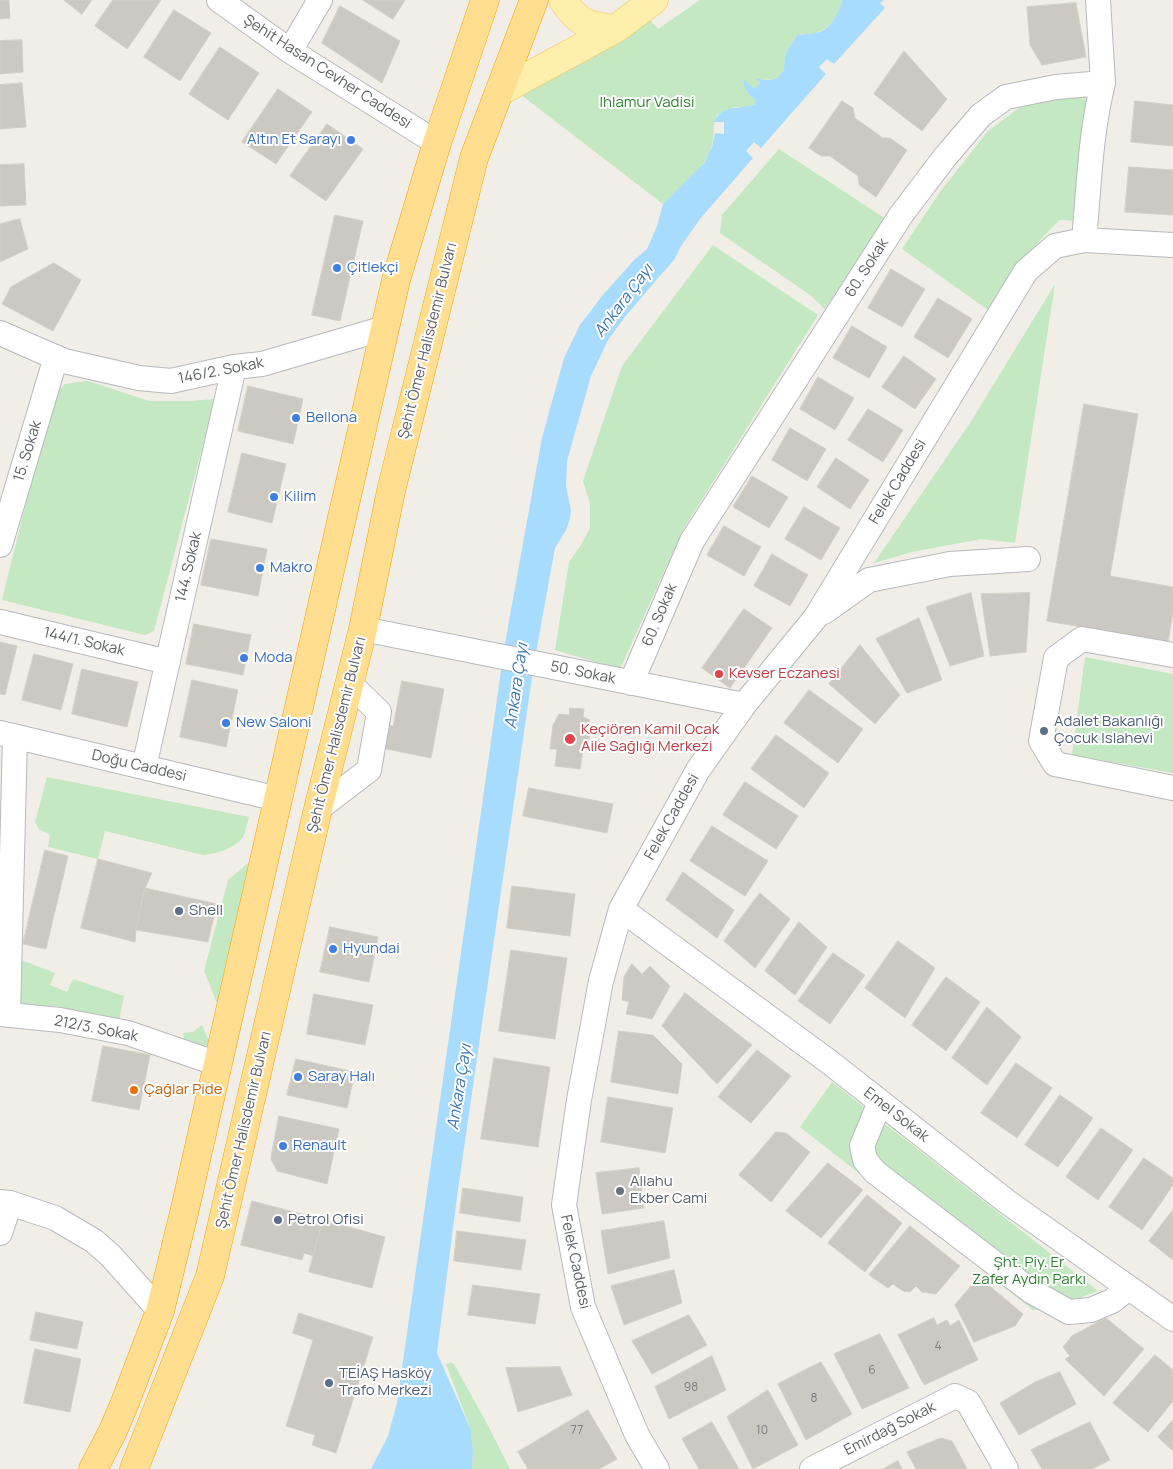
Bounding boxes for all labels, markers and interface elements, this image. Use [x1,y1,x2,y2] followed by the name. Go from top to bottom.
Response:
[240,11,414,133] street label: Şehit Hasan Cevher Caddesi
[600,94,694,112] park label: Ihlamur Vadisi
[247,131,341,149] place label: Altın Et Sarayı
[345,134,357,146] marker: Altın Et Sarayı
[841,235,893,301] street label: 60. Sokak
[395,241,461,441] street label: Şehit Ömer Halisdemir Bulvarı
[347,259,398,277] place label: Çitlekçi
[590,261,658,341] water label: Ankara Çayı
[331,262,343,274] marker: Çitlekçi
[177,354,265,388] street label: 146/2. Sokak
[306,409,357,427] place label: Bellona
[290,412,302,424] marker: Bellona
[10,418,46,484] street label: 15. Sokak
[866,436,930,528] street label: Felek Caddesi
[284,488,316,506] place label: Kilim
[268,491,280,503] marker: Kilim
[172,530,206,604] street label: 144. Sokak
[270,559,313,577] place label: Makro
[254,562,266,574] marker: Makro
[639,581,681,649] street label: 60. Sokak
[42,624,126,660] street label: 144/1. Sokak
[304,635,370,835] street label: Şehit Ömer Halisdemir Bulvarı
[502,642,532,730] water label: Ankara Çayı
[254,649,293,667] place label: Moda
[238,652,250,664] marker: Moda
[549,658,617,688] street label: 50. Sokak
[729,665,840,683] place label: Kevser Eczanesi
[713,668,725,680] marker: Kevser Eczanesi
[1054,713,1164,748] place label: Adalet Bakanlığı Çocuk Islahevi
[236,714,312,732] place label: New Saloni
[220,717,232,729] marker: New Saloni
[581,721,719,756] place label: Keçiören Kamil Ocak Aile Sağlığı Merkezi
[1038,725,1050,737] marker: Adalet Bakanlığı Çocuk Islahevi
[563,732,577,746] marker: Keçiören Kamil Ocak Aile Sağlığı Merkezi
[90,746,188,786] street label: Doğu Caddesi
[641,771,703,863] street label: Felek Caddesi
[189,902,223,920] place label: Shell
[173,905,185,917] marker: Shell
[343,940,400,958] place label: Hyundai
[327,943,339,955] marker: Hyundai
[52,1012,140,1046] street label: 212/3. Sokak
[213,1030,275,1230] street label: Şehit Ömer Halisdemir Bulvarı
[444,1043,476,1131] water label: Ankara Çayı
[308,1068,375,1086] place label: Saray Halı
[292,1071,304,1083] marker: Saray Halı
[144,1081,222,1099] place label: Çağlar Pide
[128,1084,140,1096] marker: Çağlar Pide
[860,1084,932,1146] street label: Emel Sokak
[293,1137,347,1155] place label: Renault
[277,1140,289,1152] marker: Renault
[630,1173,707,1208] place label: Allahu Ekber Cami
[614,1185,626,1197] marker: Allahu Ekber Cami
[288,1211,364,1229] place label: Petrol Ofisi
[556,1213,594,1311] street label: Felek Caddesi
[272,1214,284,1226] marker: Petrol Ofisi
[972,1254,1086,1289] park label: Şht. Piy. Er Zafer Aydın Parkı
[934,1340,942,1354] house number: 4
[868,1364,876,1378] house number: 6
[339,1365,432,1400] place label: TEİAŞ Hasköy Trafo Merkezi
[323,1377,335,1389] marker: TEİAŞ Hasköy Trafo Merkezi
[684,1381,698,1395] house number: 98
[811,1392,817,1406] house number: 8
[841,1398,939,1460] street label: Emirdağ Sokak
[571,1424,583,1438] house number: 77
[756,1424,768,1438] house number: 10

